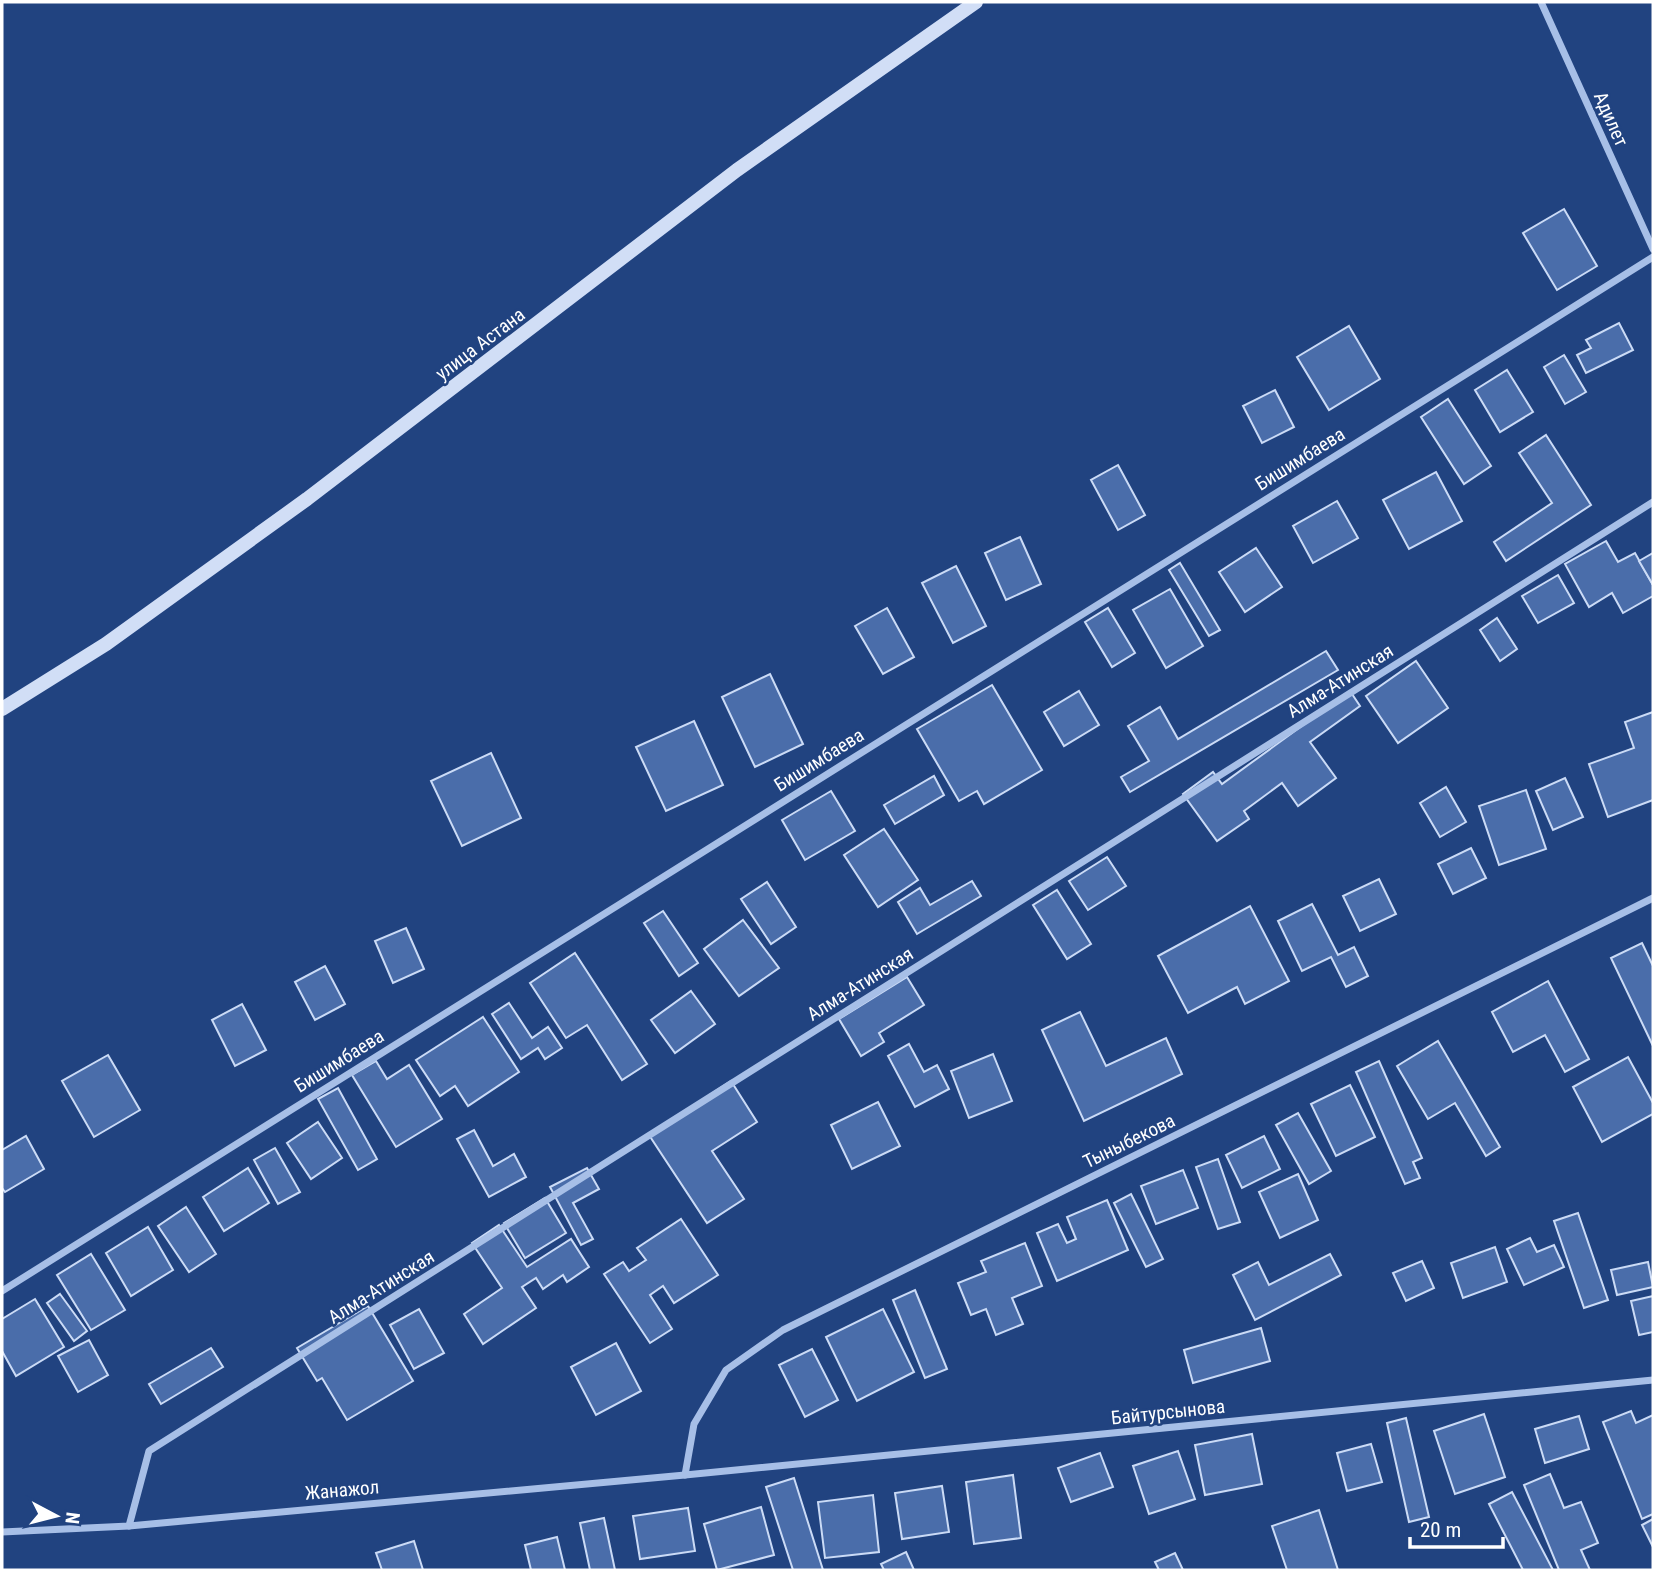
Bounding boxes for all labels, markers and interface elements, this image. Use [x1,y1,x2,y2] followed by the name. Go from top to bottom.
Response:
[1589,88,1633,150] street label: Адилет
[431,303,529,385] street label: улица Астана
[1251,422,1349,496] street label: Бишимбаева
[1283,639,1397,723] street label: Алма-Атинская
[770,723,868,797] street label: Бишимбаева
[803,942,917,1026] street label: Алма-Атинская
[290,1024,388,1098] street label: Бишимбаева
[1079,1109,1179,1173] street label: Тыныбекова
[324,1245,438,1329] street label: Алма-Атинская
[1110,1395,1226,1429] street label: Байтурсынова
[304,1475,380,1505] street label: Жанажол
[21,1481,91,1551] north arrow
[1410,1506,1503,1550] scale bar
[60,1511,85,1525] text: N
[1420,1518,1461,1542] text: 20 m

